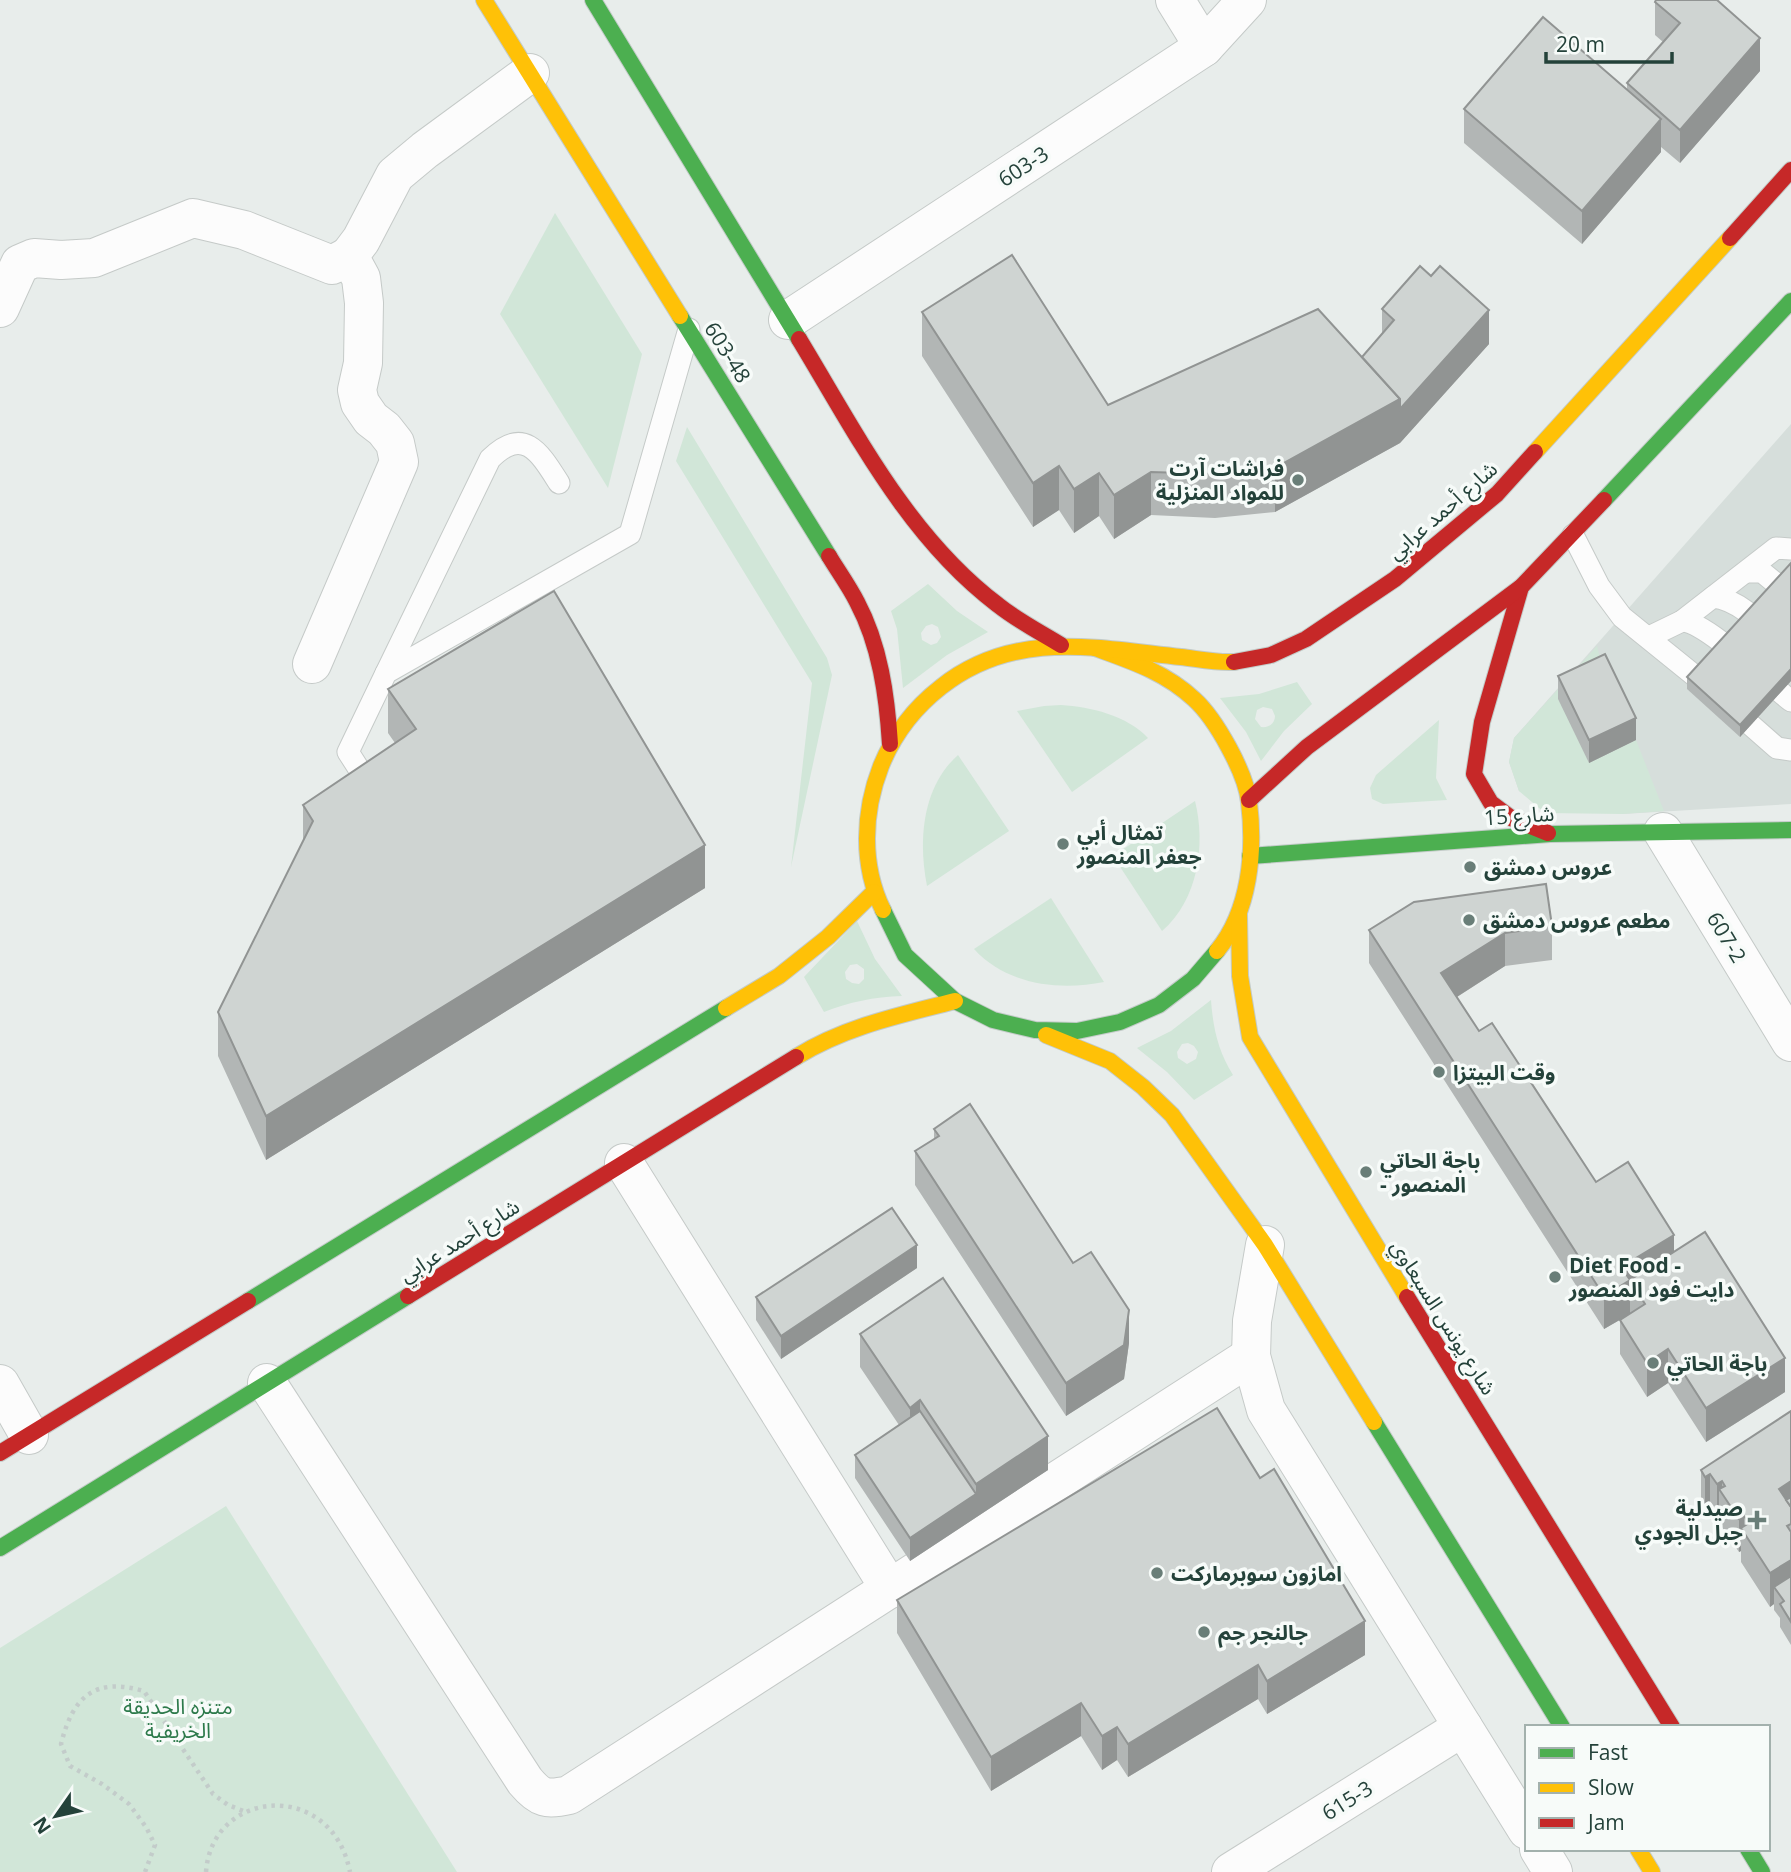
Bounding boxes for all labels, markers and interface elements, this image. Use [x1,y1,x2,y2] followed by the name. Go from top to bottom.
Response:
[1546,21,1672,65] scale bar
[1556,30,1605,58] text: 20 m
[992,139,1054,193] street label: 603-3
[698,316,758,388] street label: 603-48
[1156,454,1284,506] place label: فراشات آرت للمواد المنزلية
[1381,455,1505,568] street label: شارع أحمد عرابي
[1290,472,1306,488] marker: فراشات آرت للمواد المنزلية
[1483,799,1555,833] street label: شارع 15
[1076,818,1202,870] place label: تمثال أبي جعفر المنصور
[1055,836,1071,852] marker: تمثال أبي جعفر المنصور
[1484,853,1612,881] place label: عروس دمشق
[1462,859,1478,875] marker: عروس دمشق
[1483,906,1670,936] place label: مطعم عروس دمشق
[1701,906,1753,968] street label: 607-2
[1461,912,1477,928] marker: مطعم عروس دمشق
[1453,1058,1555,1086] place label: وقت البيتزا
[1431,1064,1447,1080] marker: وقت البيتزا
[1380,1146,1480,1198] place label: باجة الحاتي - المنصور
[1358,1164,1374,1180] marker: باجة الحاتي - المنصور
[394,1192,526,1291] street label: شارع أحمد عرابي
[1382,1234,1503,1402] street label: شارع يونس السبعاوي
[1568,1251,1734,1303] place label: Diet Food - دايت فود المنصور
[1547,1269,1563,1285] marker: Diet Food - دايت فود المنصور
[1667,1349,1767,1381] place label: باجة الحاتي
[1645,1355,1661,1371] marker: باجة الحاتي
[1635,1494,1743,1550] place label: صيدلية جبل الجودي
[1749,1512,1765,1528] marker: صيدلية جبل الجودي
[1171,1559,1342,1587] place label: امازون سوبرماركت
[1149,1565,1165,1581] marker: امازون سوبرماركت
[1218,1618,1308,1648] place label: جالنجر جم
[1196,1624,1212,1640] marker: جالنجر جم
[123,1692,233,1744] park label: متنزه الحديقة الخريفية
[1525,1725,1770,1851] legend
[1588,1738,1628,1766] text: Fast
[1588,1773,1634,1801] text: Slow
[1316,1774,1378,1826] street label: 615-3
[21,1781,91,1851] north arrow
[1586,1808,1625,1836] text: Jam
[27,1812,57,1839] text: N

